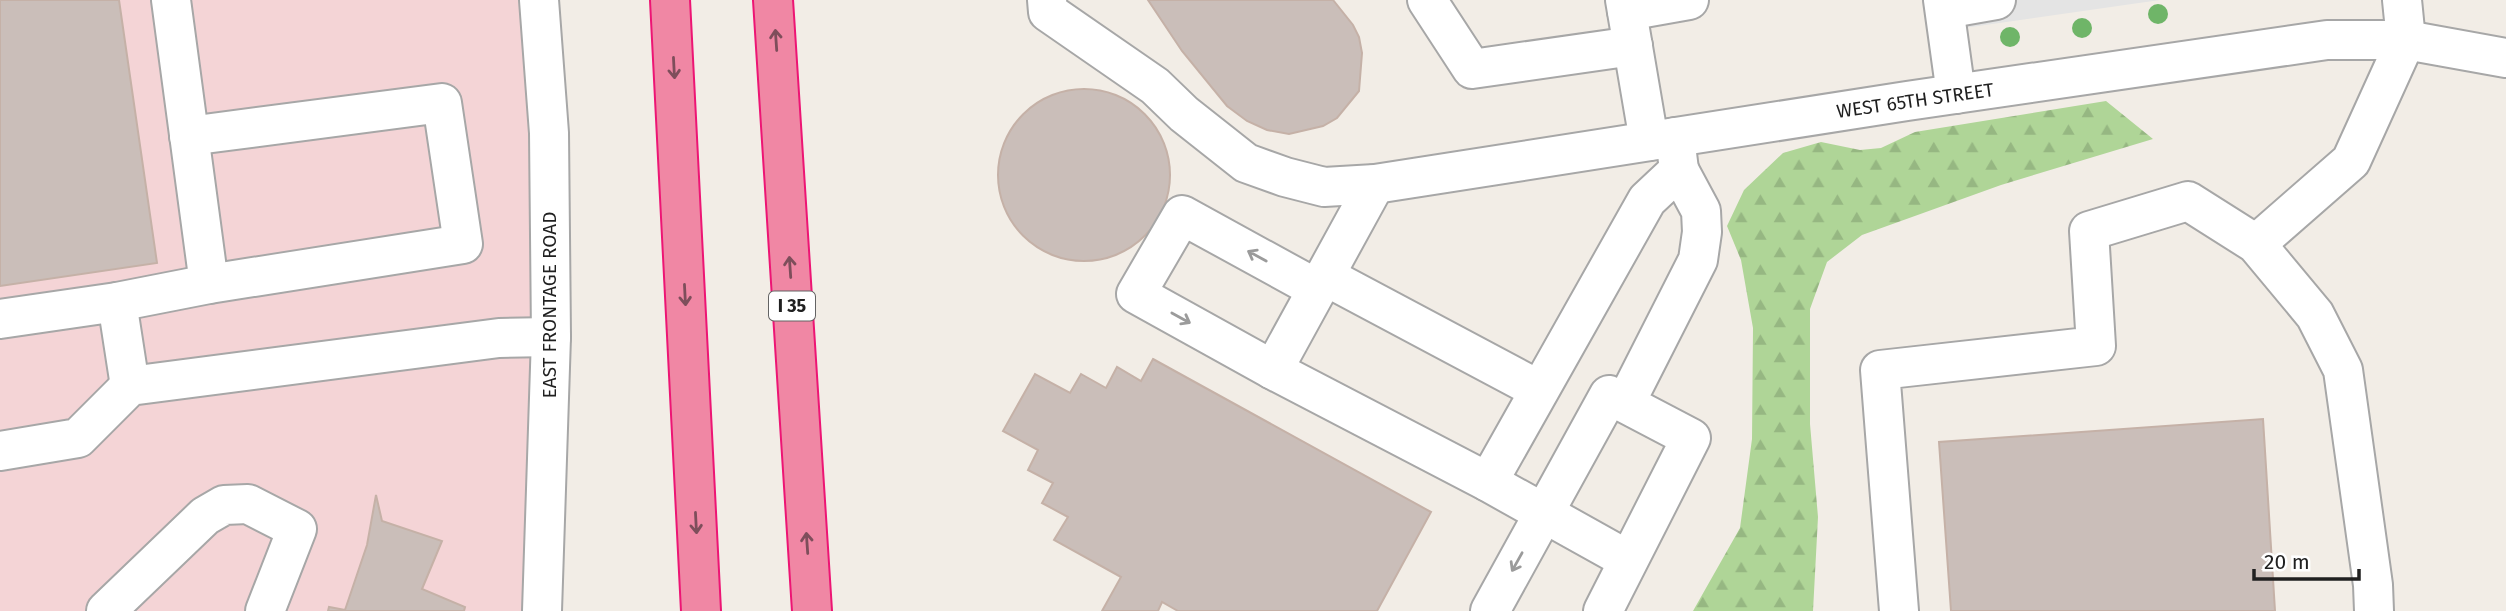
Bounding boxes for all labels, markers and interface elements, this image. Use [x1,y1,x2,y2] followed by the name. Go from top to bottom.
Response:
[769,29,782,52] one-way arrow
[667,56,680,79] one-way arrow
[1835,78,1995,123] street label: WEST 65TH STREET
[538,212,561,398] street label: EAST FRONTAGE ROAD
[1247,249,1268,262] one-way arrow
[783,256,796,279] one-way arrow
[679,284,692,306] one-way arrow
[769,292,815,320] road number: I 35
[1170,311,1190,325] one-way arrow
[690,511,703,534] one-way arrow
[801,532,814,555] one-way arrow
[2254,538,2359,582] scale bar
[2264,549,2310,575] text: 20 m
[1510,551,1523,572] one-way arrow

